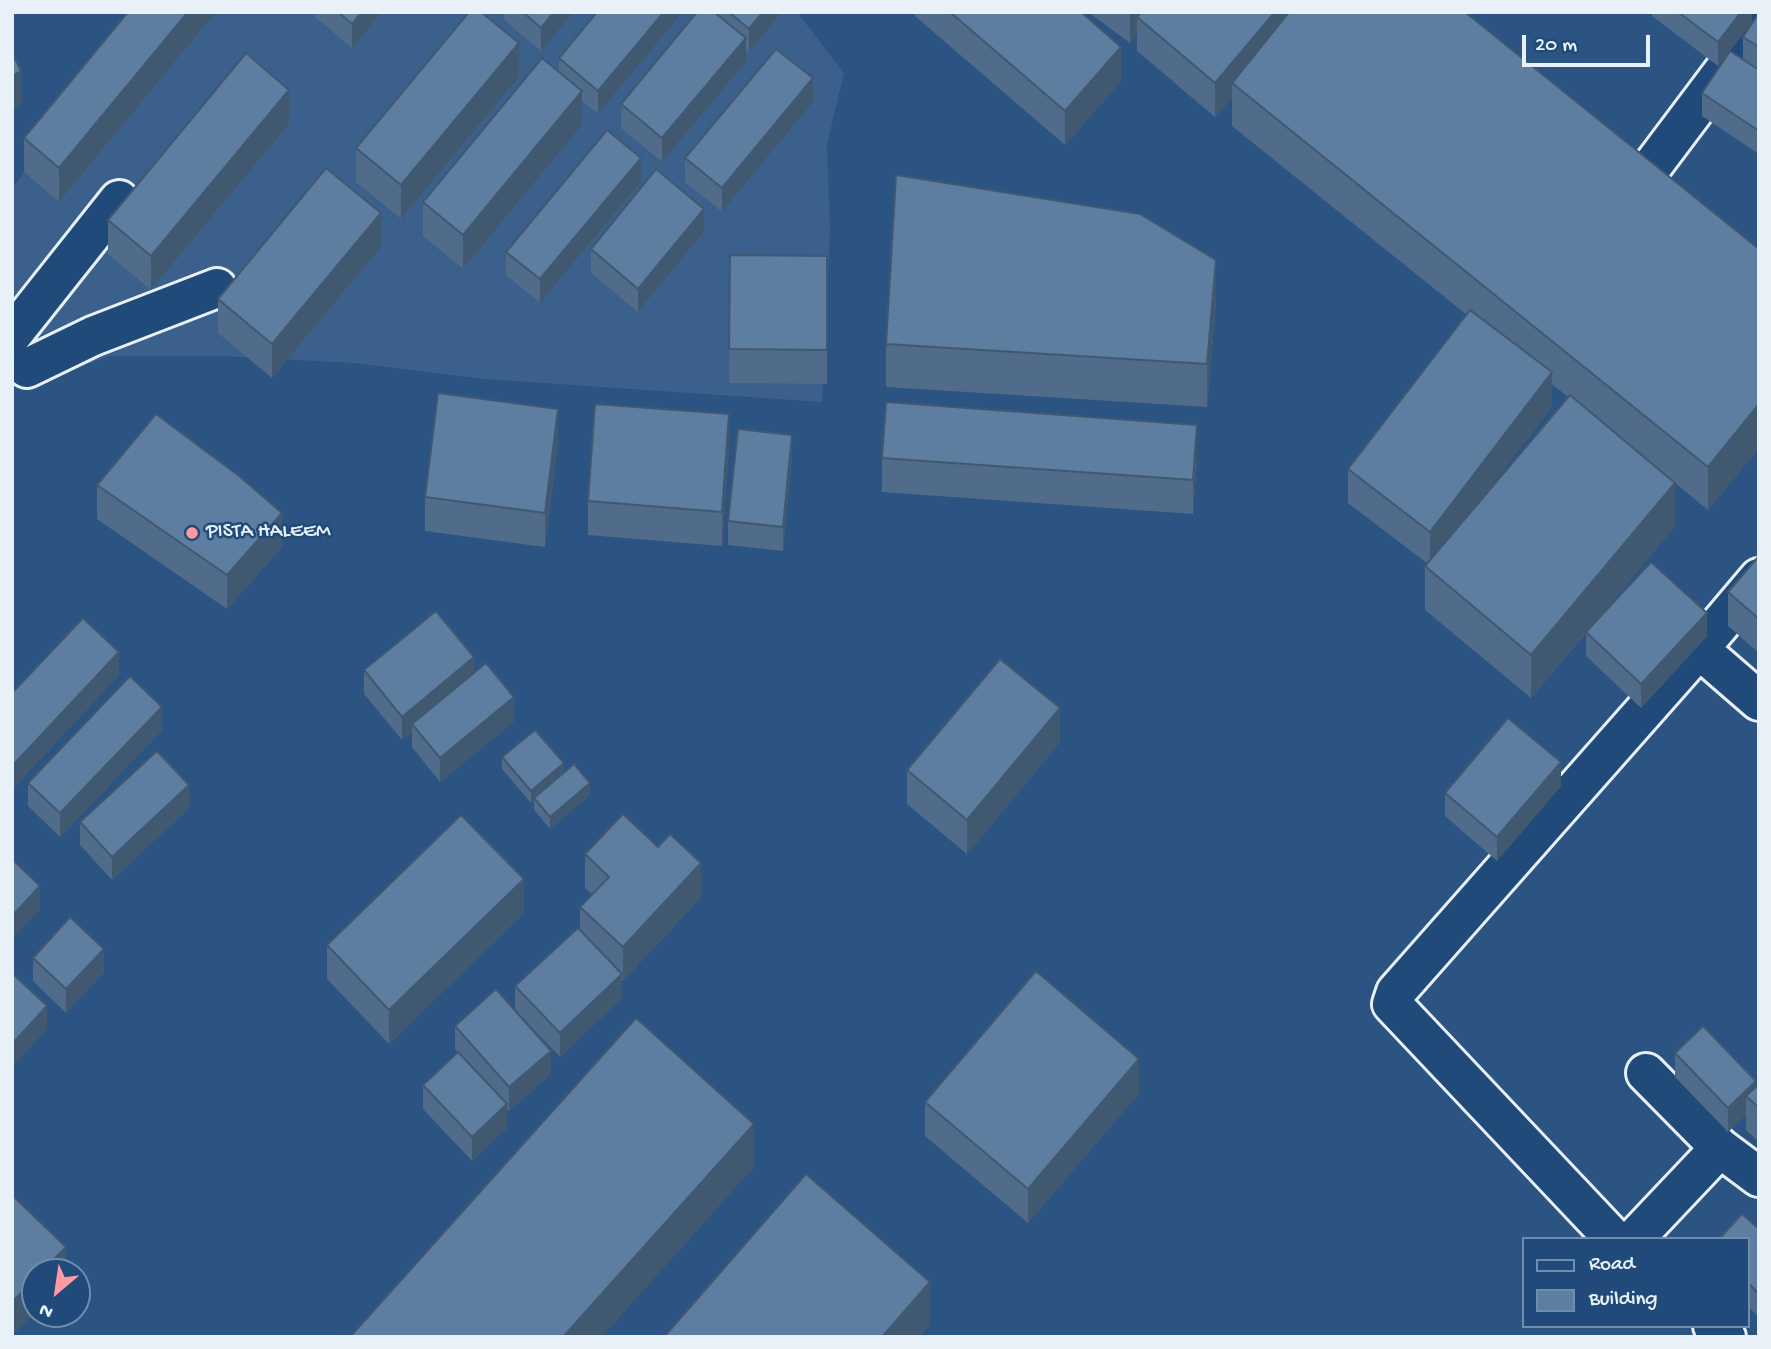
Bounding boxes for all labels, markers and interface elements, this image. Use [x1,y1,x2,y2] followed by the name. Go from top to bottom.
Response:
[1526,21,1654,65] scale bar
[1535,34,1577,59] text: 20 m
[206,520,331,546] place label: PISTA HALEEM
[184,525,200,541] marker: PISTA HALEEM
[1522,1237,1750,1328] legend
[1589,1253,1635,1278] text: Road
[21,1258,91,1328] north arrow
[1589,1288,1658,1313] text: Building
[36,1297,58,1323] text: N

